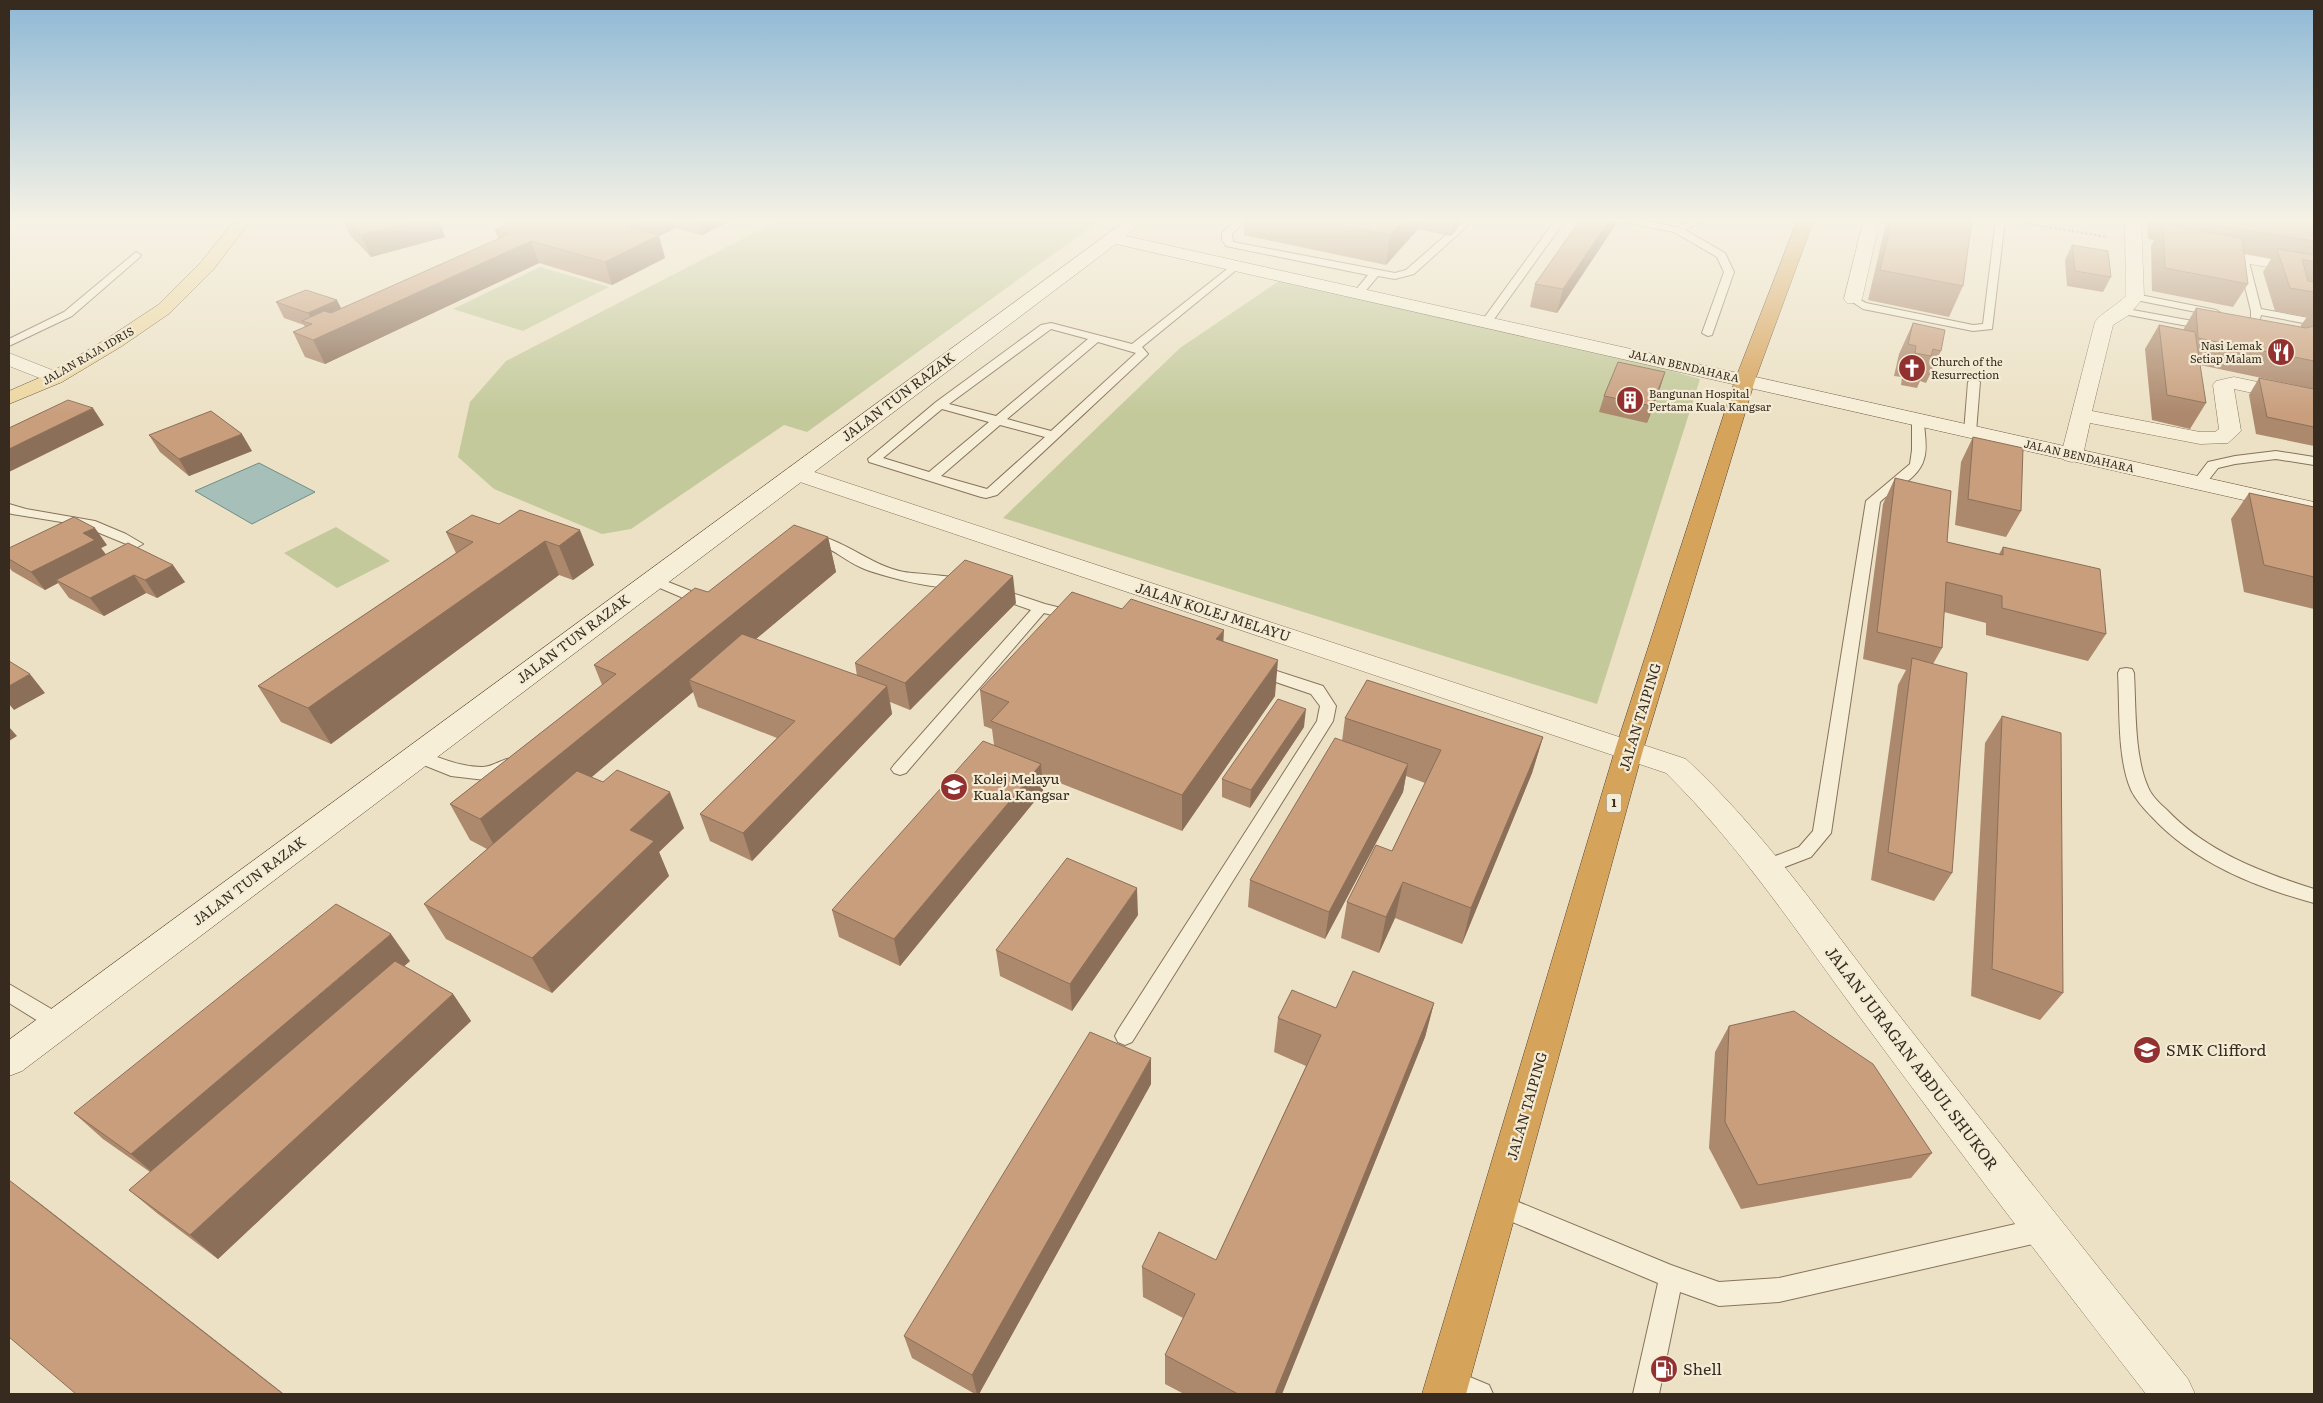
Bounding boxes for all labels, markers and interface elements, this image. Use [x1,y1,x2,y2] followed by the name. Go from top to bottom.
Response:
[39,322,136,388] street label: JALAN RAJA IDRIS
[2190,337,2262,366] place label: Nasi Lemak Setiap Malam
[2266,337,2296,367] restaurant icon: Nasi Lemak Setiap Malam
[1628,345,1741,385] street label: JALAN BENDAHARA
[836,347,959,446] street label: JALAN TUN RAZAK
[1897,353,1927,383] church icon: Church of the Resurrection
[1931,353,2003,382] place label: Church of the Resurrection
[1615,385,1645,415] building icon: Bangunan Hospital Pertama Kuala Kangsar
[1649,385,1772,414] place label: Bangunan Hospital Pertama Kuala Kangsar
[2023,435,2136,475] street label: JALAN BENDAHARA
[1133,577,1293,646] street label: JALAN KOLEJ MELAYU
[511,589,634,688] street label: JALAN TUN RAZAK
[1613,660,1665,773] street label: JALAN TAIPING
[973,768,1070,804] place label: Kolej Melayu Kuala Kangsar
[939,772,969,802] school or university icon: Kolej Melayu Kuala Kangsar
[1606,794,1622,812] road number: 1
[187,831,310,930] street label: JALAN TUN RAZAK
[1820,940,2005,1175] street label: JALAN JURAGAN ABDUL SHUKOR
[2132,1035,2162,1065] school or university icon: SMK Clifford
[2166,1037,2266,1061] place label: SMK Clifford
[1501,1049,1551,1162] street label: JALAN TAIPING
[1649,1354,1679,1384] fuel station icon: Shell
[1683,1356,1722,1380] place label: Shell

